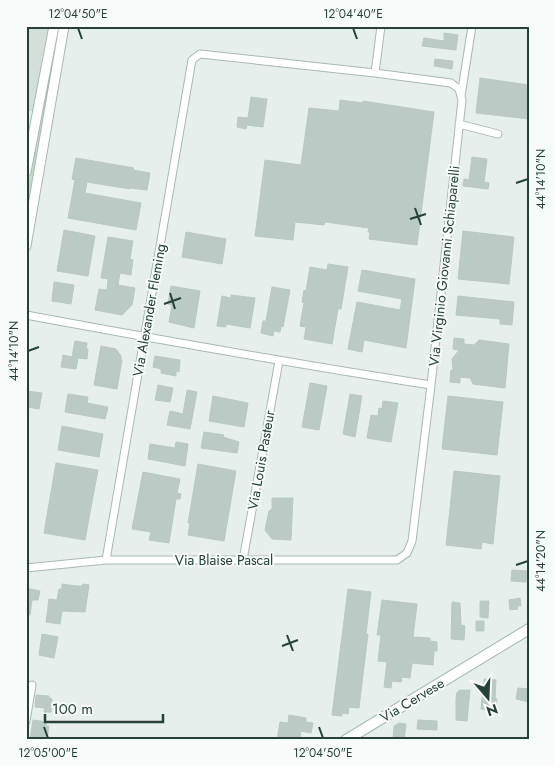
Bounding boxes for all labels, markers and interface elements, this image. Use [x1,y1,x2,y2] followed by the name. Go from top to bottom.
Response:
[48,5,108,23] text: 12°04'50"E
[323,5,383,23] text: 12°04'40"E
[532,149,550,209] text: 44°14'10"N
[424,165,464,367] street label: Via Virginio Giovanni Schiaparelli
[127,242,171,378] street label: Via Alexander Fleming
[5,321,23,381] text: 44°14'10"N
[242,408,280,511] street label: Via Louis Pasteur
[532,530,550,592] text: 44°14'20"N
[175,550,273,570] street label: Via Blaise Pascal
[376,673,448,727] street label: Via Cervese
[462,674,512,724] north arrow
[45,691,162,723] scale bar
[52,698,93,720] text: 100 m
[484,699,501,722] text: N
[18,744,78,762] text: 12°05'00"E
[293,744,353,762] text: 12°04'50"E

